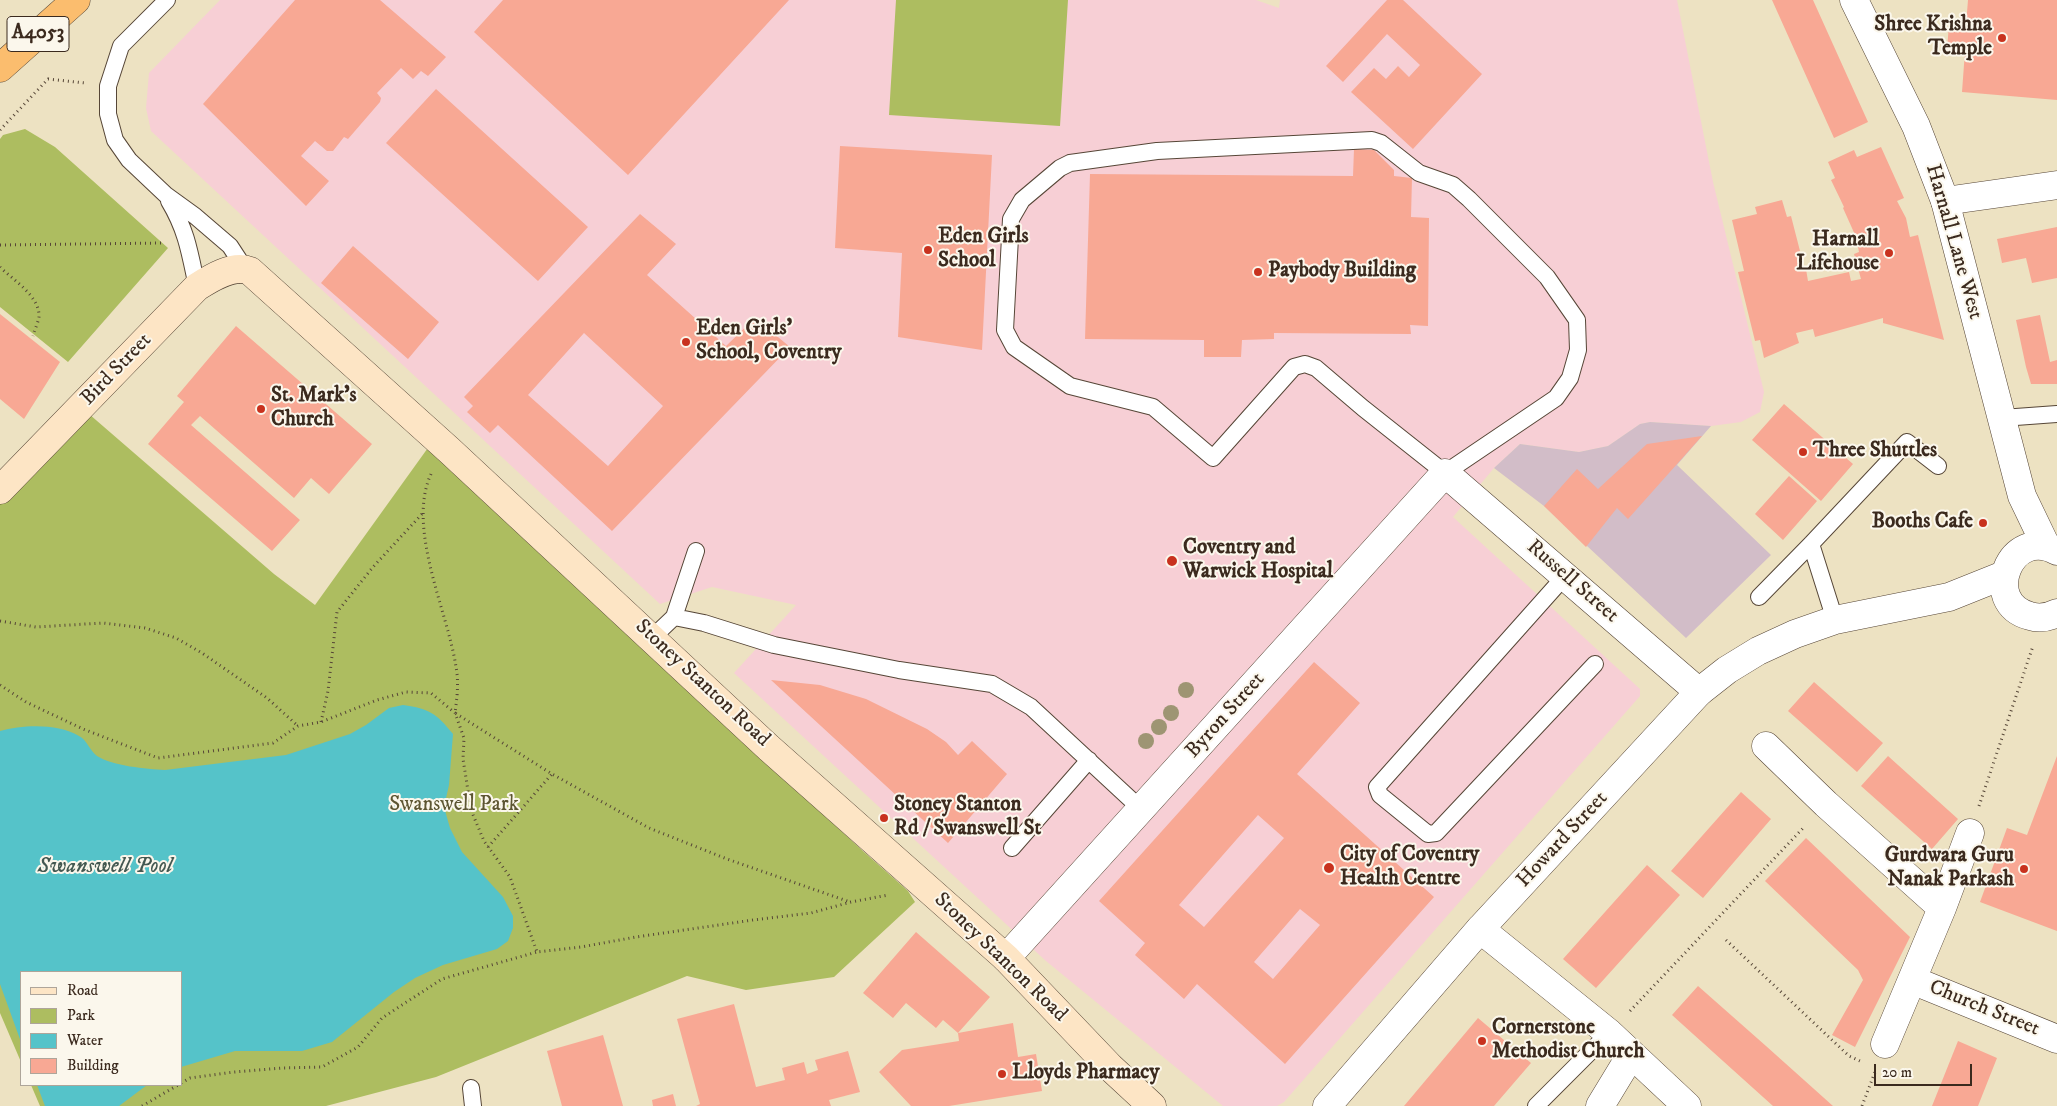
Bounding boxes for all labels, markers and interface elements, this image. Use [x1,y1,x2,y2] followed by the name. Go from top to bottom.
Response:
[1874,13,1992,63] place label: Shree Krishna Temple
[7,16,69,52] road number: A4053
[1996,32,2008,44] marker: Shree Krishna Temple
[1919,162,1987,322] street label: Harnall Lane West
[938,225,1029,275] place label: Eden Girls School
[1796,228,1879,278] place label: Harnall Lifehouse
[922,244,934,256] marker: Eden Girls School
[1883,247,1895,259] marker: Harnall Lifehouse
[1268,259,1416,285] place label: Paybody Building
[1252,266,1264,278] marker: Paybody Building
[696,317,841,367] place label: Eden Girls' School, Coventry
[76,329,158,411] street label: Bird Street
[680,336,692,348] marker: Eden Girls' School, Coventry
[271,384,356,434] place label: St. Mark's Church
[255,403,267,415] marker: St. Mark's Church
[1813,439,1937,465] place label: Three Shuttles
[1797,446,1809,458] marker: Three Shuttles
[1872,510,1973,536] place label: Booths Cafe
[1977,517,1989,529] marker: Booths Cafe
[1521,535,1623,629] street label: Russell Street
[1183,536,1333,586] place label: Coventry and Warwick Hospital
[1165,554,1179,568] marker: Coventry and Warwick Hospital
[629,615,775,753] street label: Stoney Stanton Road
[1181,668,1271,764] street label: Byron Street
[1512,787,1614,893] street label: Howard Street
[389,793,519,819] park label: Swanswell Park
[894,793,1041,843] place label: Stoney Stanton Rd / Swanswell St
[878,812,890,824] marker: Stoney Stanton Rd / Swanswell St
[1340,843,1479,893] place label: City of Coventry Health Centre
[1885,844,2014,894] place label: Gurdwara Guru Nanak Parkash
[38,854,172,880] water label: Swanswell Pool
[1322,861,1336,875] marker: City of Coventry Health Centre
[2018,863,2030,875] marker: Gurdwara Guru Nanak Parkash
[928,888,1072,1028] street label: Stoney Stanton Road
[20,971,182,1086] legend
[1925,975,2043,1043] street label: Church Street
[67,981,98,1000] text: Road
[67,1006,95,1025] text: Park
[1492,1016,1644,1066] place label: Cornerstone Methodist Church
[67,1031,103,1050] text: Water
[1476,1035,1488,1047] marker: Cornerstone Methodist Church
[1877,1054,1974,1086] scale bar
[67,1056,119,1075] text: Building
[1012,1061,1159,1087] place label: Lloyds Pharmacy
[1882,1063,1912,1082] text: 20 m
[996,1068,1008,1080] marker: Lloyds Pharmacy

